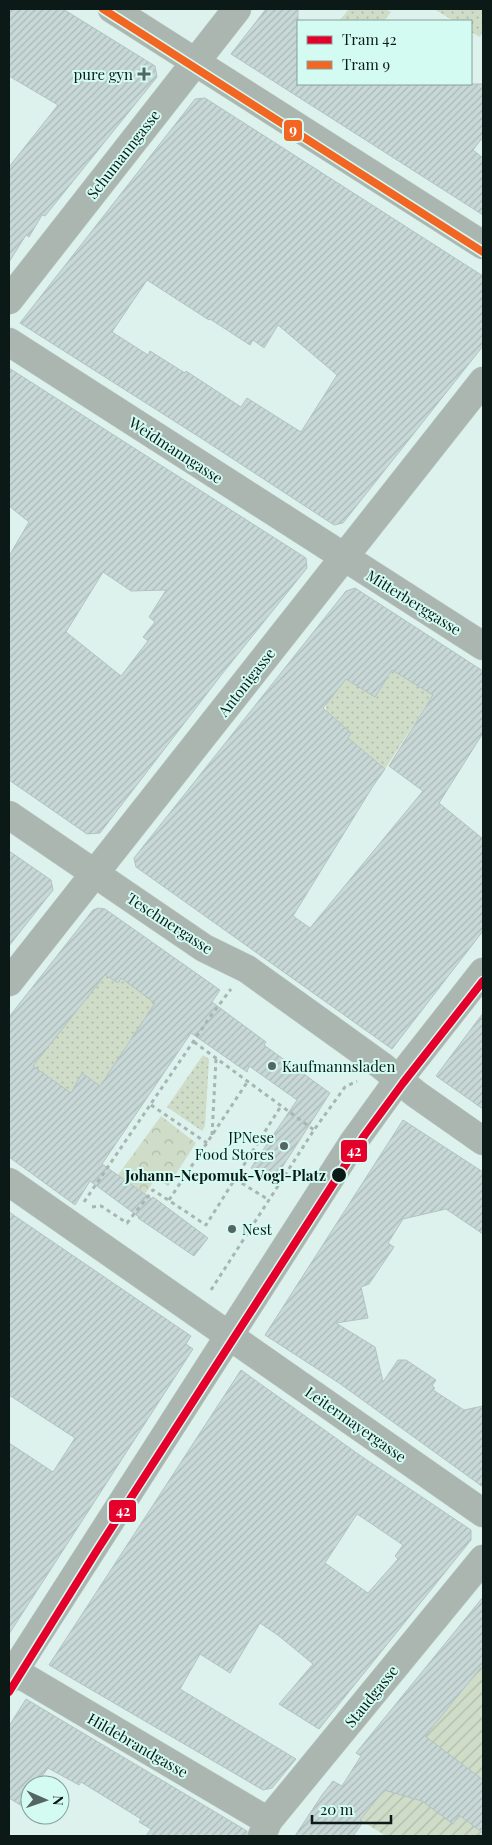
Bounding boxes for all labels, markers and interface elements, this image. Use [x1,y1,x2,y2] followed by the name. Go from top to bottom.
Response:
[297,20,472,85] legend
[342,29,397,49] text: Tram 42
[342,54,390,74] text: Tram 9
[74,64,133,84] place label: pure gyn
[137,67,151,81] marker: pure gyn
[82,105,164,203] street label: Schumanngasse
[283,119,303,142] line badge: 9
[289,120,297,139] text: 9
[124,412,227,488] street label: Weidmanngasse
[363,565,465,639] street label: Mitterberggasse
[212,644,279,721] street label: Antonigasse
[123,888,217,958] street label: Teschnergasse
[282,1056,395,1076] place label: Kaufmannsladen
[266,1060,278,1072] marker: Kaufmannsladen
[195,1127,274,1164] place label: JPNese Food Stores
[340,1139,368,1163] line badge: 42
[278,1140,290,1152] marker: JPNese Food Stores
[347,1141,361,1160] text: 42
[124,1165,326,1185] place label: Johann-Nepomuk-Vogl-Platz
[330,1166,348,1184] marker: Johann-Nepomuk-Vogl-Platz
[242,1219,273,1239] place label: Nest
[226,1223,238,1235] marker: Nest
[302,1382,410,1466] street label: Leitermayergasse
[108,1499,137,1523] line badge: 42
[116,1501,130,1520] text: 42
[340,1661,402,1731] street label: Staudgasse
[84,1708,192,1782] street label: Hildebrandgasse
[20,1775,70,1825] north arrow
[312,1792,391,1824] scale bar
[49,1795,68,1806] text: N
[320,1799,354,1819] text: 20 m

